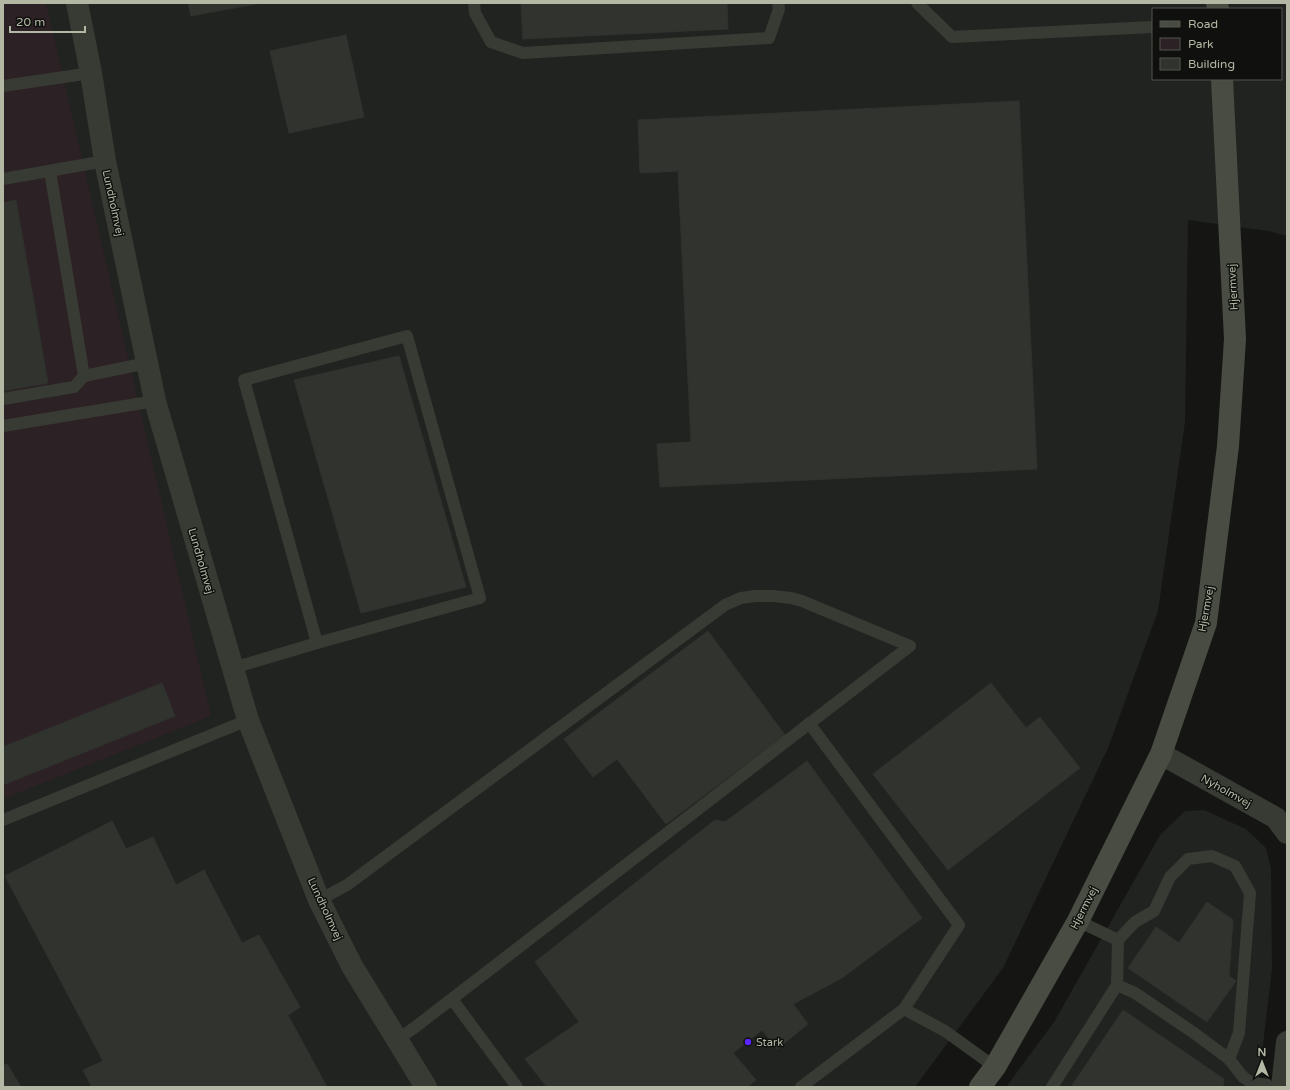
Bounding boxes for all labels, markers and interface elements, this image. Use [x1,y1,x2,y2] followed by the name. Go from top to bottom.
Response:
[10,8,85,34] scale bar
[1152,8,1282,80] legend
[16,15,45,29] text: 20 m
[1188,17,1218,31] text: Road
[1188,37,1214,51] text: Park
[1188,57,1235,71] text: Building
[100,169,126,238] street label: Lundholmvej
[1225,263,1241,310] street label: Hjermvej
[185,527,217,595] street label: Lundholmvej
[1196,585,1216,633] street label: Hjermvej
[1199,772,1254,810] street label: Nyholmvej
[305,876,345,943] street label: Lundholmvej
[1068,884,1100,932] street label: Hjermvej
[756,1036,783,1049] place label: Stark
[743,1037,753,1047] marker: Stark
[1242,1042,1282,1082] north arrow
[1258,1046,1266,1059] text: N

